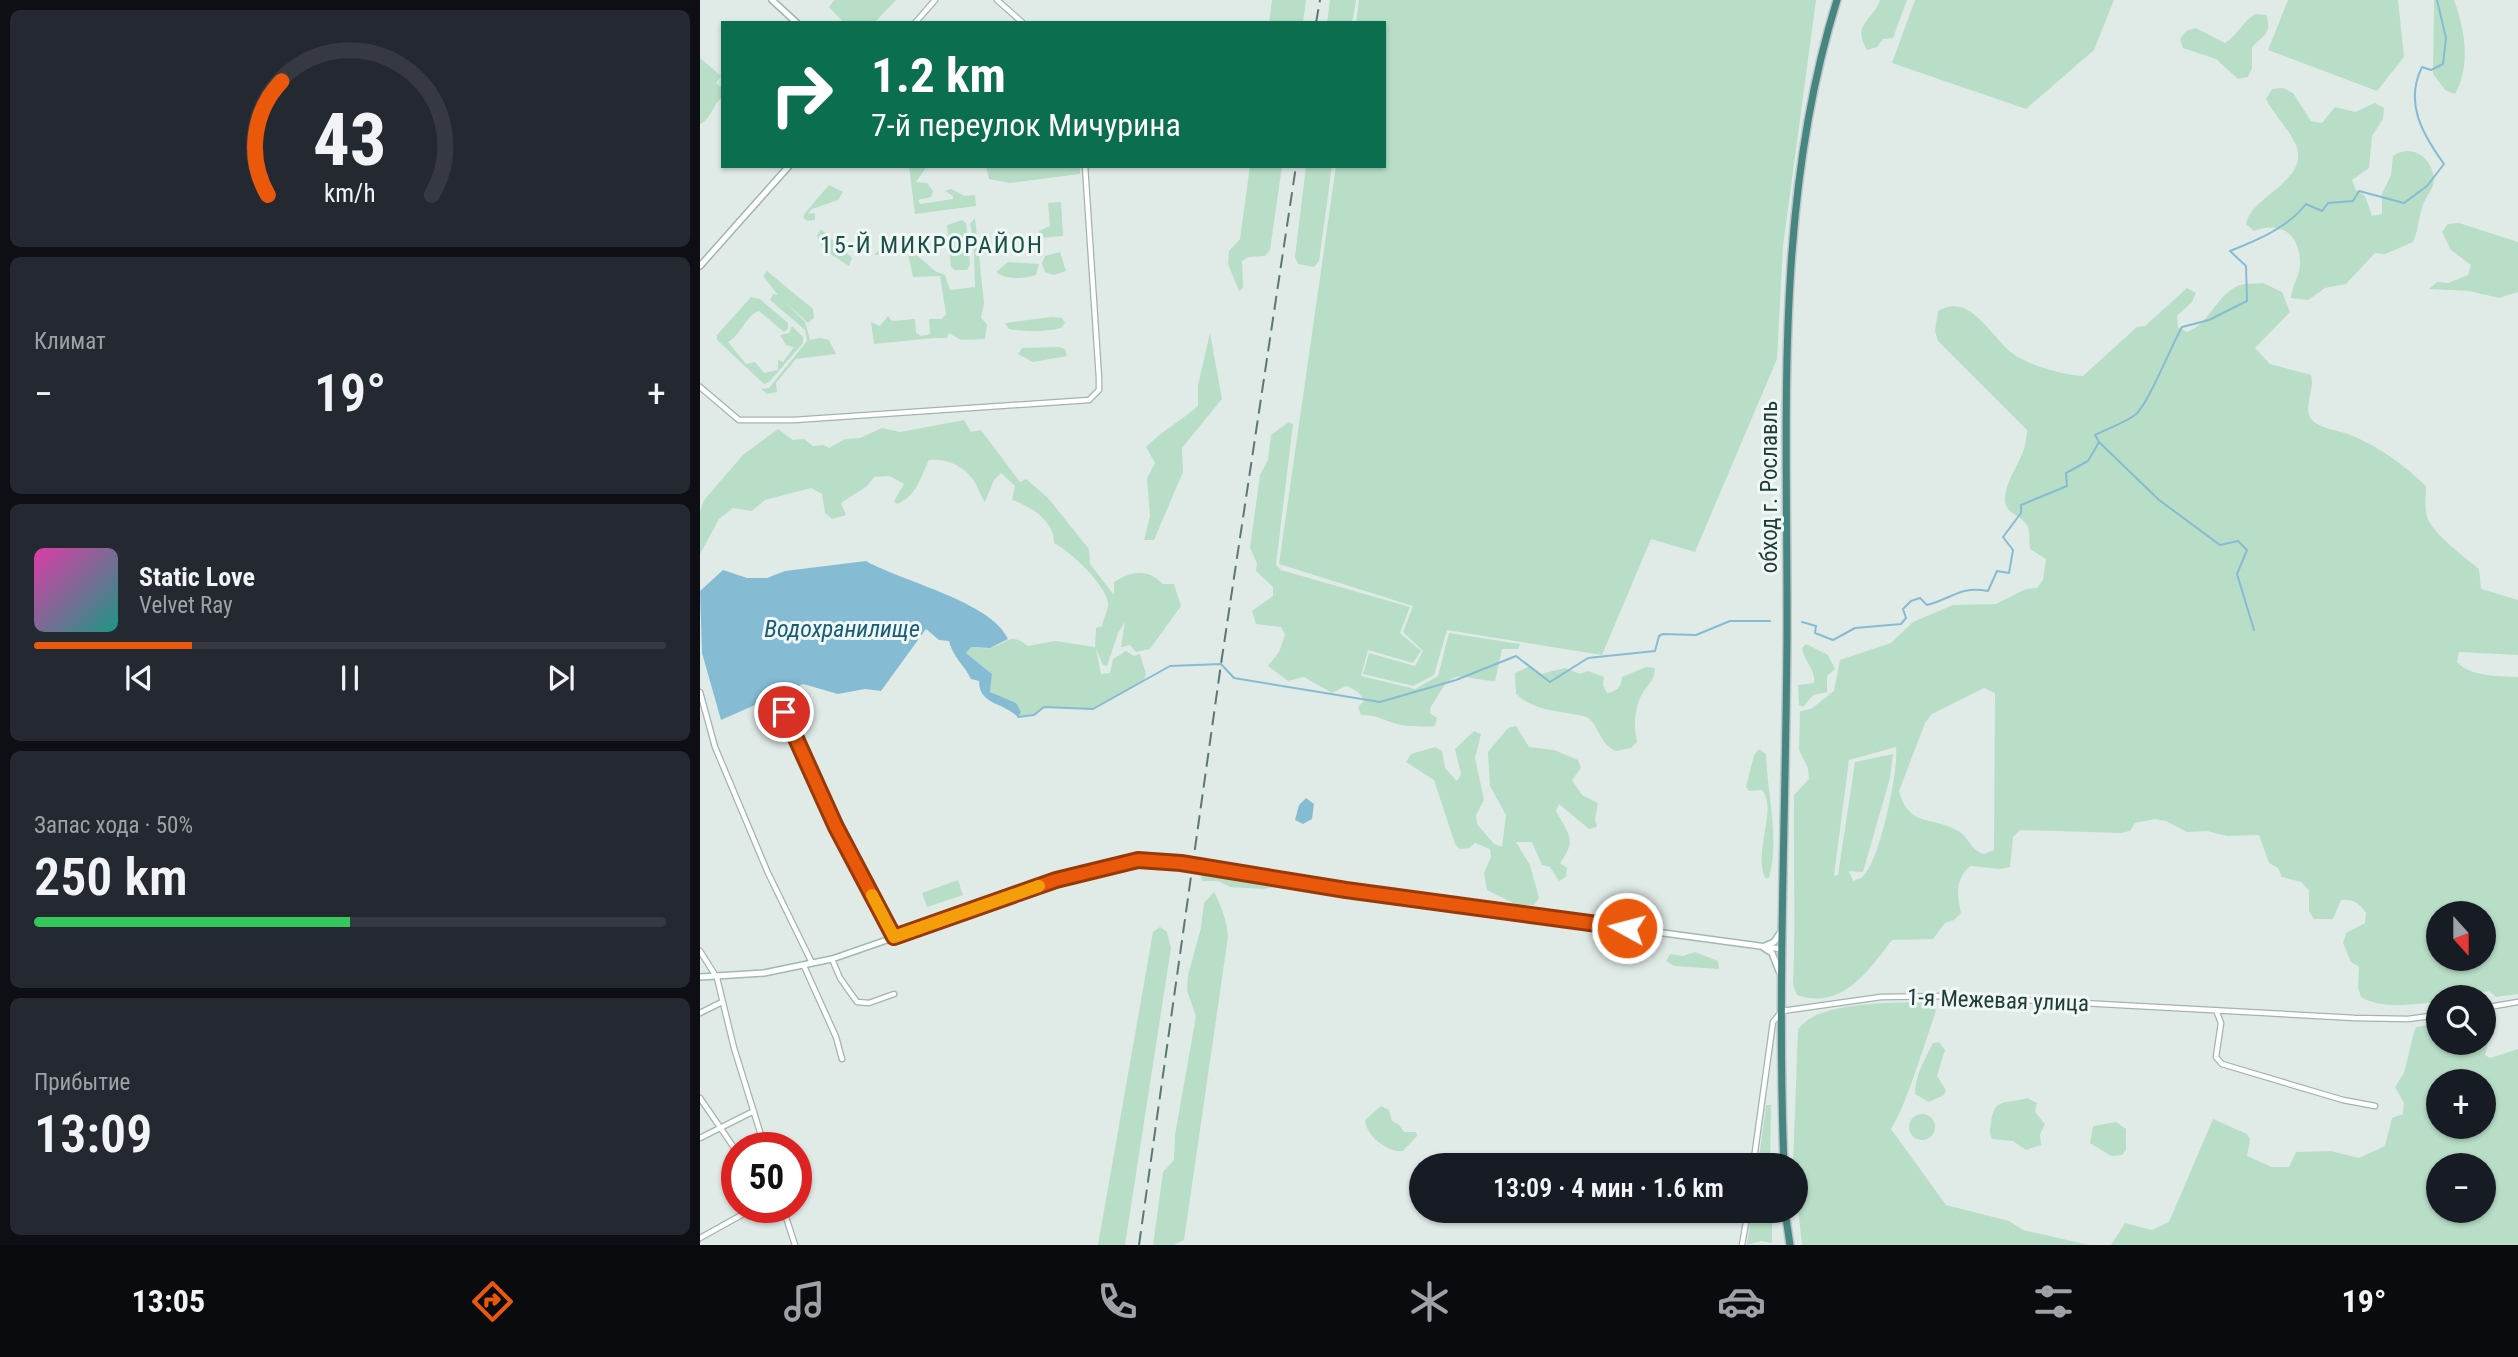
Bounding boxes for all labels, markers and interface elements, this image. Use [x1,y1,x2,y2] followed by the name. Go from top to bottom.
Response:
[871,47,1006,104] text: 1.2 km
[756,49,847,140] icon: right
[313,97,387,183] text: 43
[871,106,1181,144] text: 7-й переулок Мичурина
[324,178,376,207] text: km/h
[820,231,1044,259] district label: 15-Й МИКРОРАЙОН
[34,328,106,355] text: Климат
[314,363,386,424] text: 19°
[34,372,53,416] text: −
[647,372,666,416] text: +
[1756,401,1783,573] street label: обход г. Рославль
[139,562,255,592] text: Static Love
[139,592,233,619] text: Velvet Ray
[764,615,920,643] water label: Водохранилище
[120,659,158,697] icon: previous
[331,659,369,697] icon: pause
[542,659,580,697] icon: next
[754,682,814,742] pin
[765,693,803,731] icon: arrive
[34,812,193,839] text: Запас хода · 50%
[34,847,188,908] text: 250 km
[1590,891,1664,965] position arrow
[2426,901,2496,971] north arrow
[2426,901,2496,1223] map controls
[1907,984,2089,1017] street label: 1-я Межевая улица
[2426,985,2496,1055] button: search
[34,1069,130,1096] text: Прибытие
[2426,1069,2496,1139] button: +
[34,1104,152,1165] text: 13:09
[721,1132,812,1223] speed limit sign: 50
[2426,1153,2496,1223] button: −
[1493,1173,1724,1203] text: 13:09 · 4 мин · 1.6 km
[468,1277,517,1326] icon: directions
[780,1277,829,1326] icon: music
[1093,1277,1142,1326] icon: phone
[1405,1277,1454,1326] icon: climate
[1717,1277,1766,1326] icon: car
[2029,1277,2078,1326] icon: filters
[132,1282,205,1320] text: 13:05
[2342,1282,2386,1320] text: 19°

